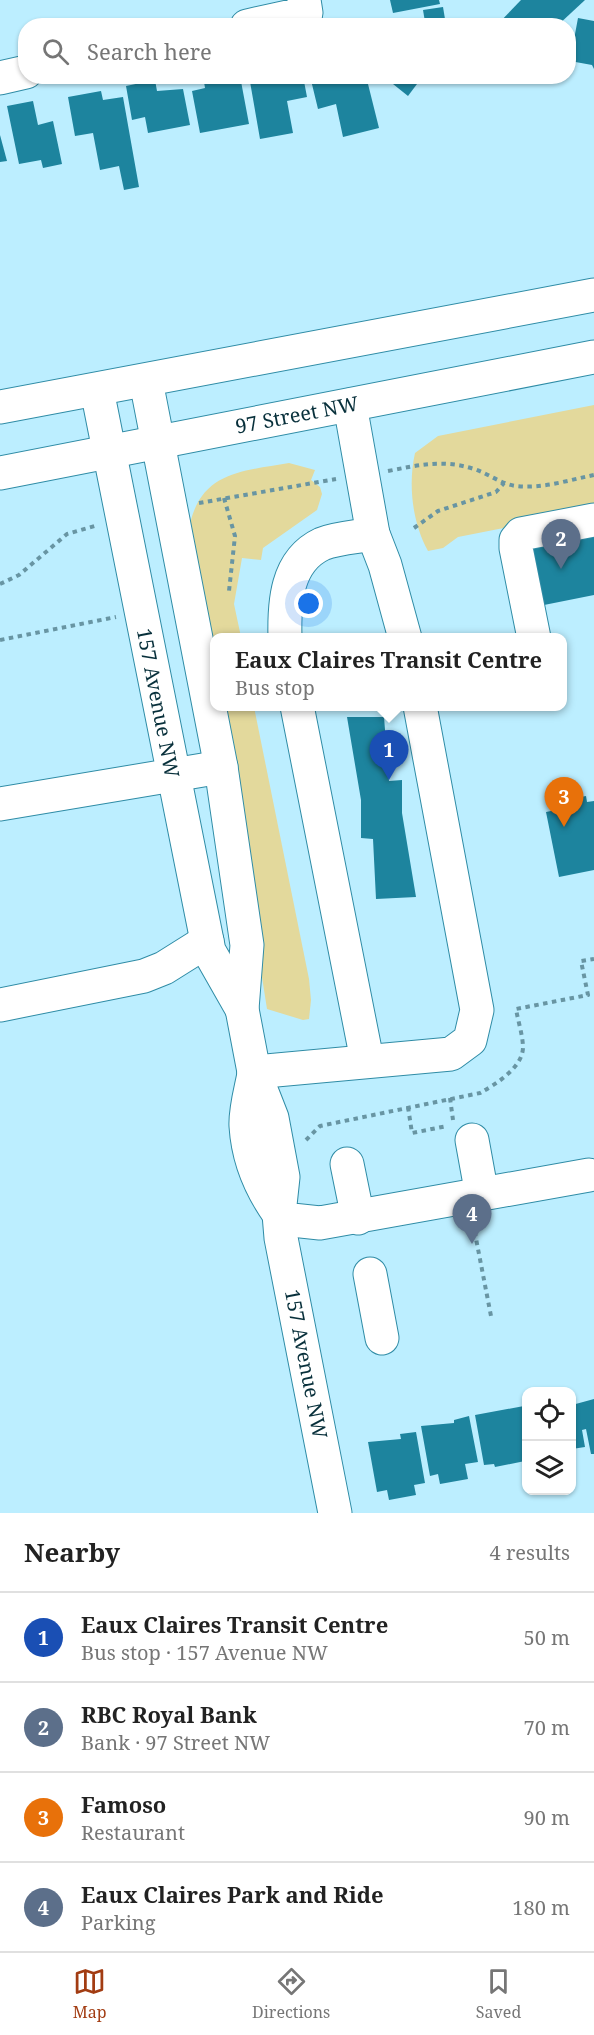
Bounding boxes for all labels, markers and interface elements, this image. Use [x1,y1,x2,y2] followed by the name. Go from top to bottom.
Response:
[18,18,576,84] search box
[39,35,72,68] icon: search
[87,36,212,66] text: Search here
[233,389,361,440] street label: 97 Street NW
[542,520,580,569] pin: 2
[294,589,323,618] your location
[131,626,186,780] street label: 157 Avenue NW
[210,633,567,711] popup
[235,644,542,674] text: Eaux Claires Transit Centre
[235,674,315,701] text: Bus stop
[370,730,408,780] pin: 1
[544,778,584,827] pin: 3
[452,1194,492,1244] pin: 4
[279,1287,334,1441] street label: 157 Avenue NW
[522,1387,576,1495] map controls
[522,1387,576,1441] button: locate
[522,1441,576,1495] button: layers
[24,1534,120,1570] text: Nearby
[490,1539,570,1566] text: 4 results
[81,1609,388,1639] text: Eaux Claires Transit Centre
[38,1624,49,1651] text: 1
[524,1624,570,1651] text: 50 m
[81,1639,328,1666] text: Bus stop · 157 Avenue NW
[81,1699,257,1729] text: RBC Royal Bank
[38,1714,49,1741] text: 2
[524,1714,570,1741] text: 70 m
[81,1729,270,1756] text: Bank · 97 Street NW
[81,1789,166,1819] text: Famoso
[38,1804,49,1831] text: 3
[524,1804,570,1831] text: 90 m
[81,1819,185,1846] text: Restaurant
[81,1879,384,1909] text: Eaux Claires Park and Ride
[38,1894,49,1921] text: 4
[512,1894,570,1921] text: 180 m
[81,1909,156,1936] text: Parking
[73,1965,107,2023] tab: Map
[252,1965,330,2023] tab: Directions
[476,1965,521,2023] tab: Saved

